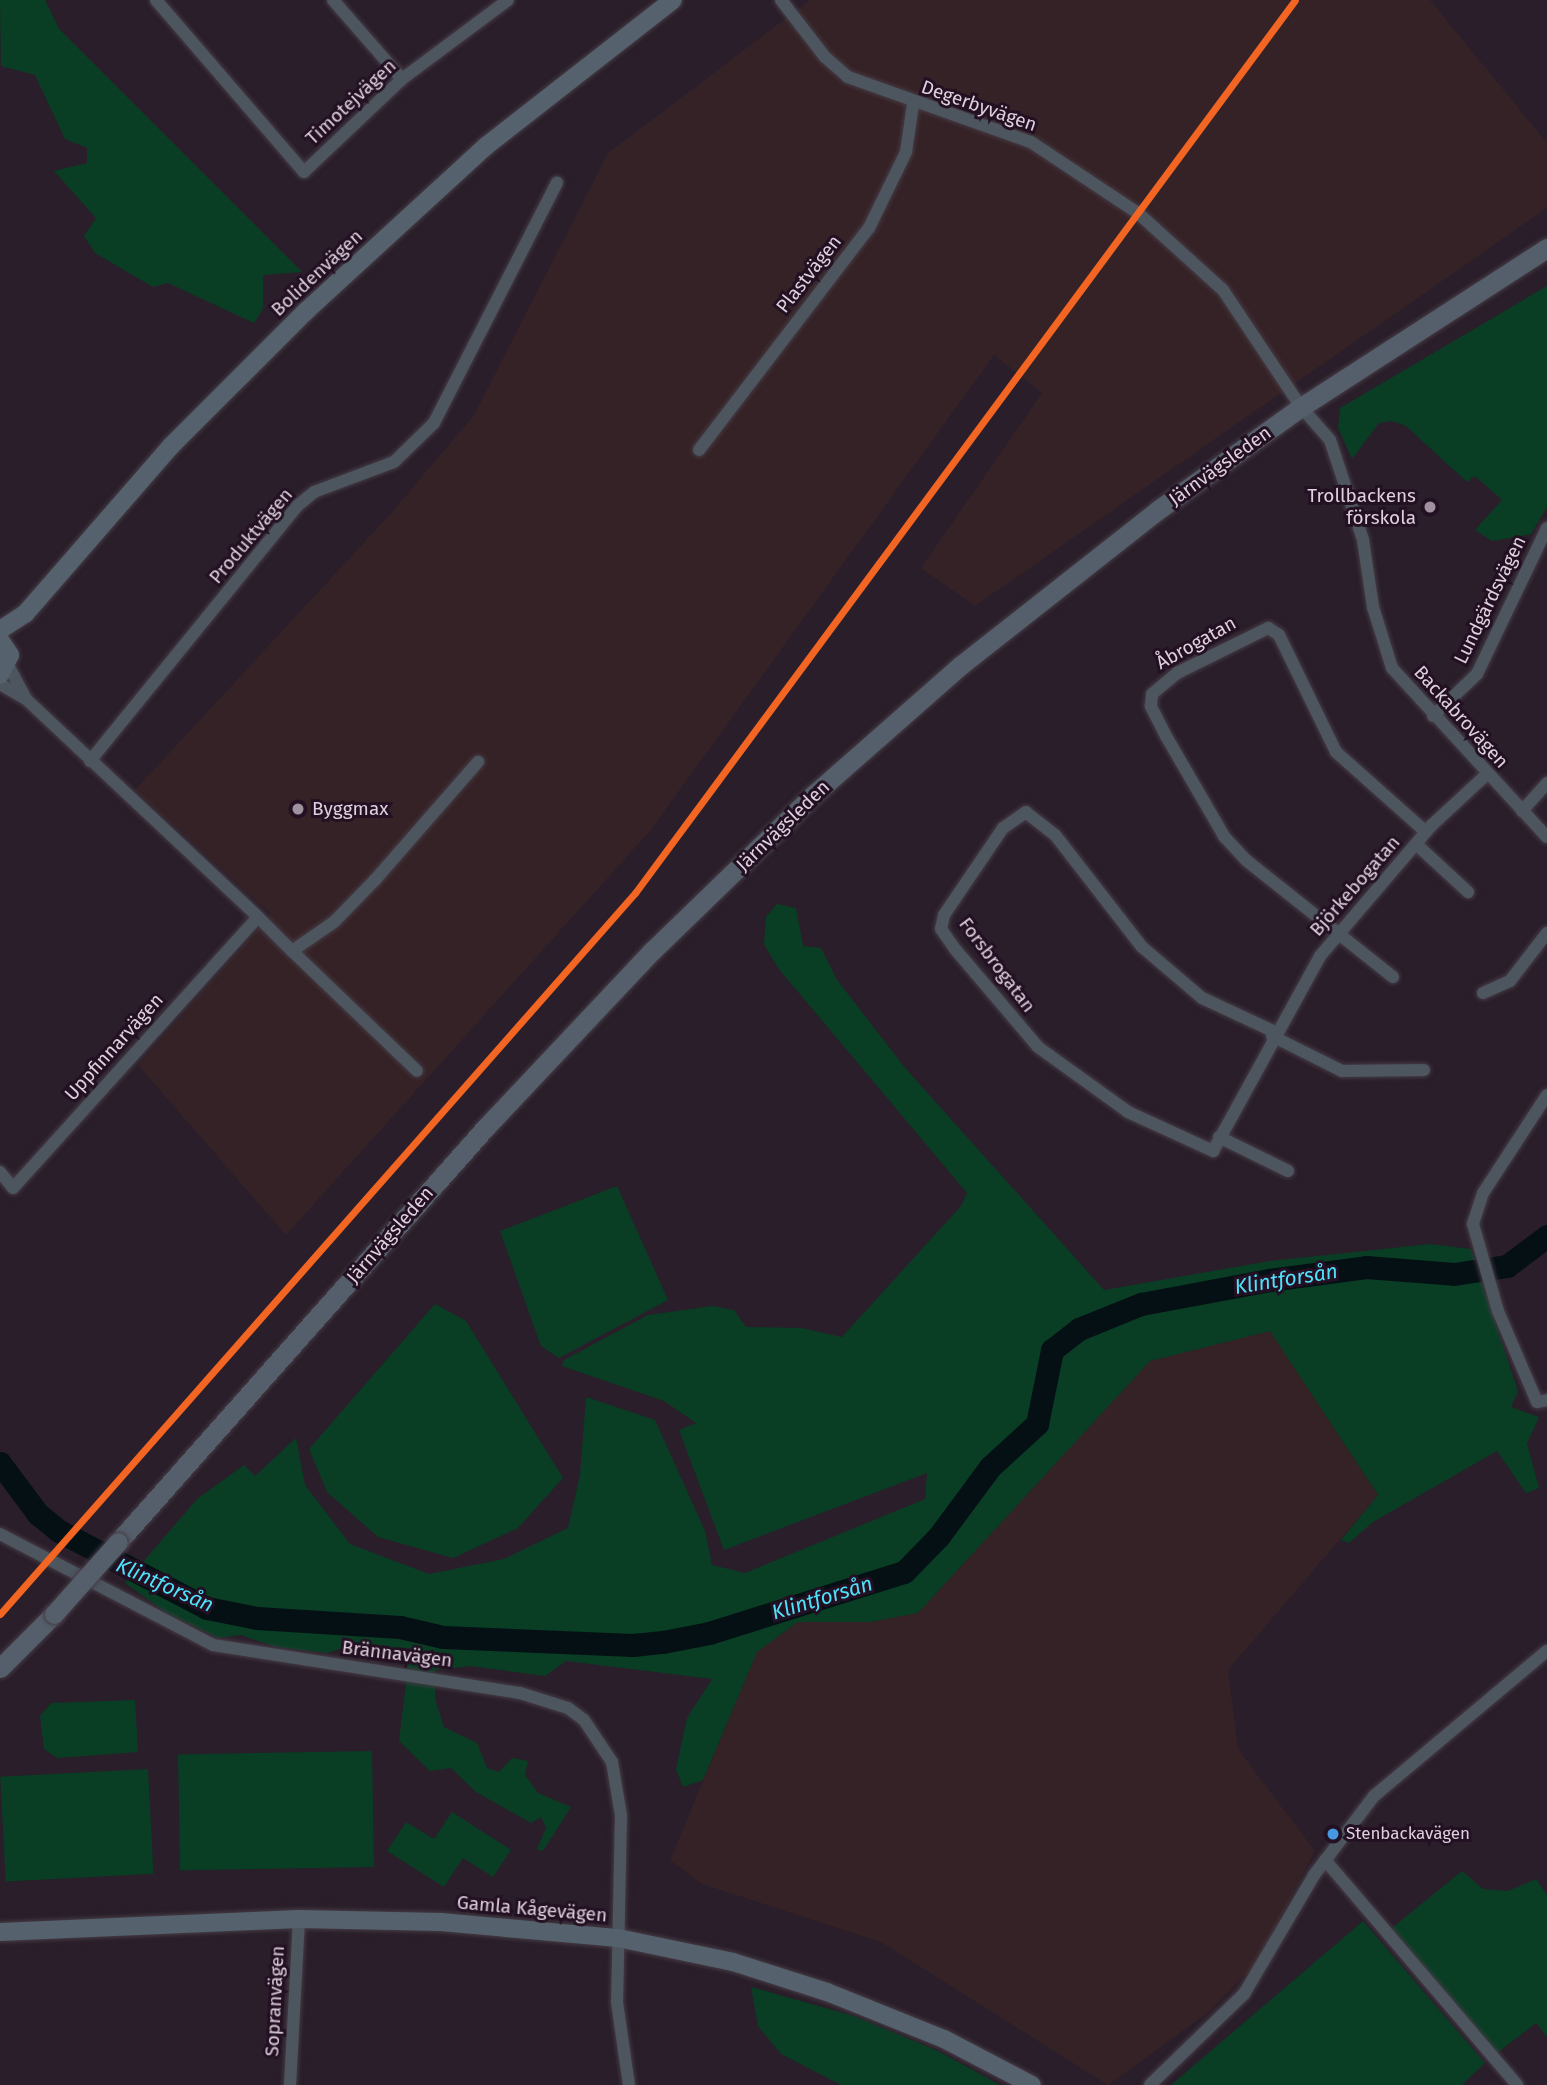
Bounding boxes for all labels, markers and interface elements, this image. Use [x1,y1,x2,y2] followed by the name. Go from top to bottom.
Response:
[301,54,401,150] street label: Timotejvägen
[918,76,1040,136] street label: Degerbyvägen
[267,225,367,321] street label: Bolidenvägen
[772,231,846,317] street label: Plastvägen
[1164,421,1276,511] street label: Järnvägsleden
[204,484,298,588] street label: Produktvägen
[1307,485,1416,529] place label: Trollbackens förskola
[1422,499,1438,515] marker: Trollbackens förskola
[1449,532,1531,668] street label: Lundgärdsvägen
[1152,612,1240,674] street label: Åbrogatan
[1409,661,1513,773] street label: Backabrovägen
[732,776,834,876] street label: Järnvägsleden
[312,798,388,820] place label: Byggmax
[290,801,306,817] marker: Byggmax
[1305,831,1405,941] street label: Björkebogatan
[954,913,1040,1017] street label: Forsbrogatan
[60,989,168,1105] street label: Uppfinnarvägen
[342,1182,438,1288] street label: Järnvägsleden
[1233,1258,1339,1300] water label: Klintforsån
[112,1552,218,1618] water label: Klintforsån
[769,1571,875,1625] water label: Klintforsån
[340,1636,454,1672] street label: Brännavägen
[1346,1824,1470,1844] place label: Stenbackavägen
[1326,1827,1340,1841] marker: Stenbackavägen
[456,1891,608,1927] street label: Gamla Kågevägen
[261,1945,289,2057] street label: Sopranvägen

